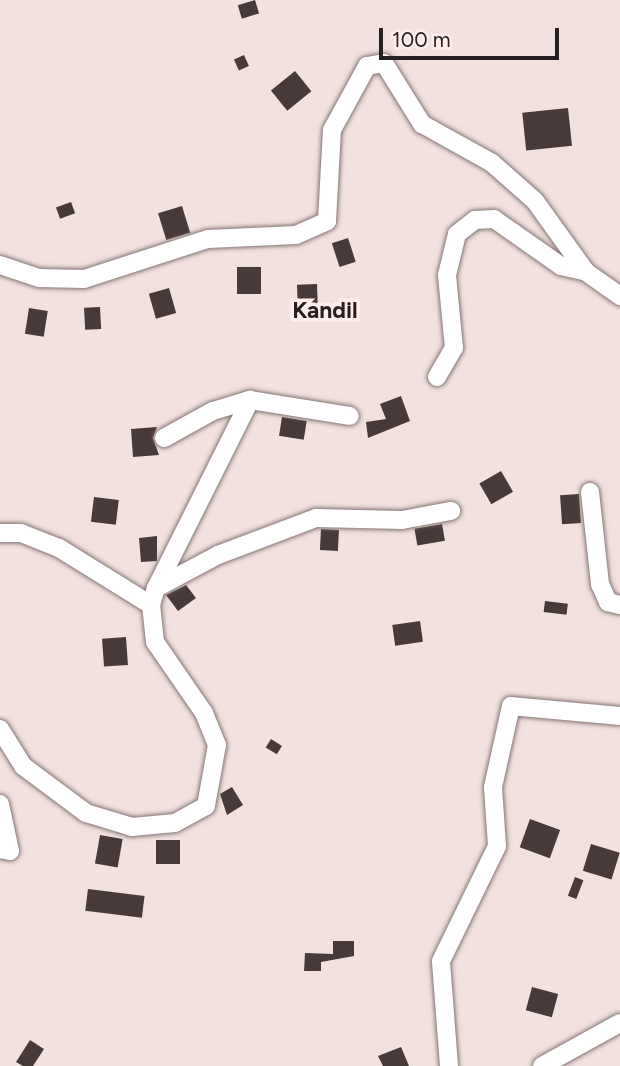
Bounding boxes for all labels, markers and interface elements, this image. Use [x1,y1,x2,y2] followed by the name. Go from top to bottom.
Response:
[382,14,562,58] scale bar
[392,27,451,52] text: 100 m
[292,296,358,324] district label: Kandil

